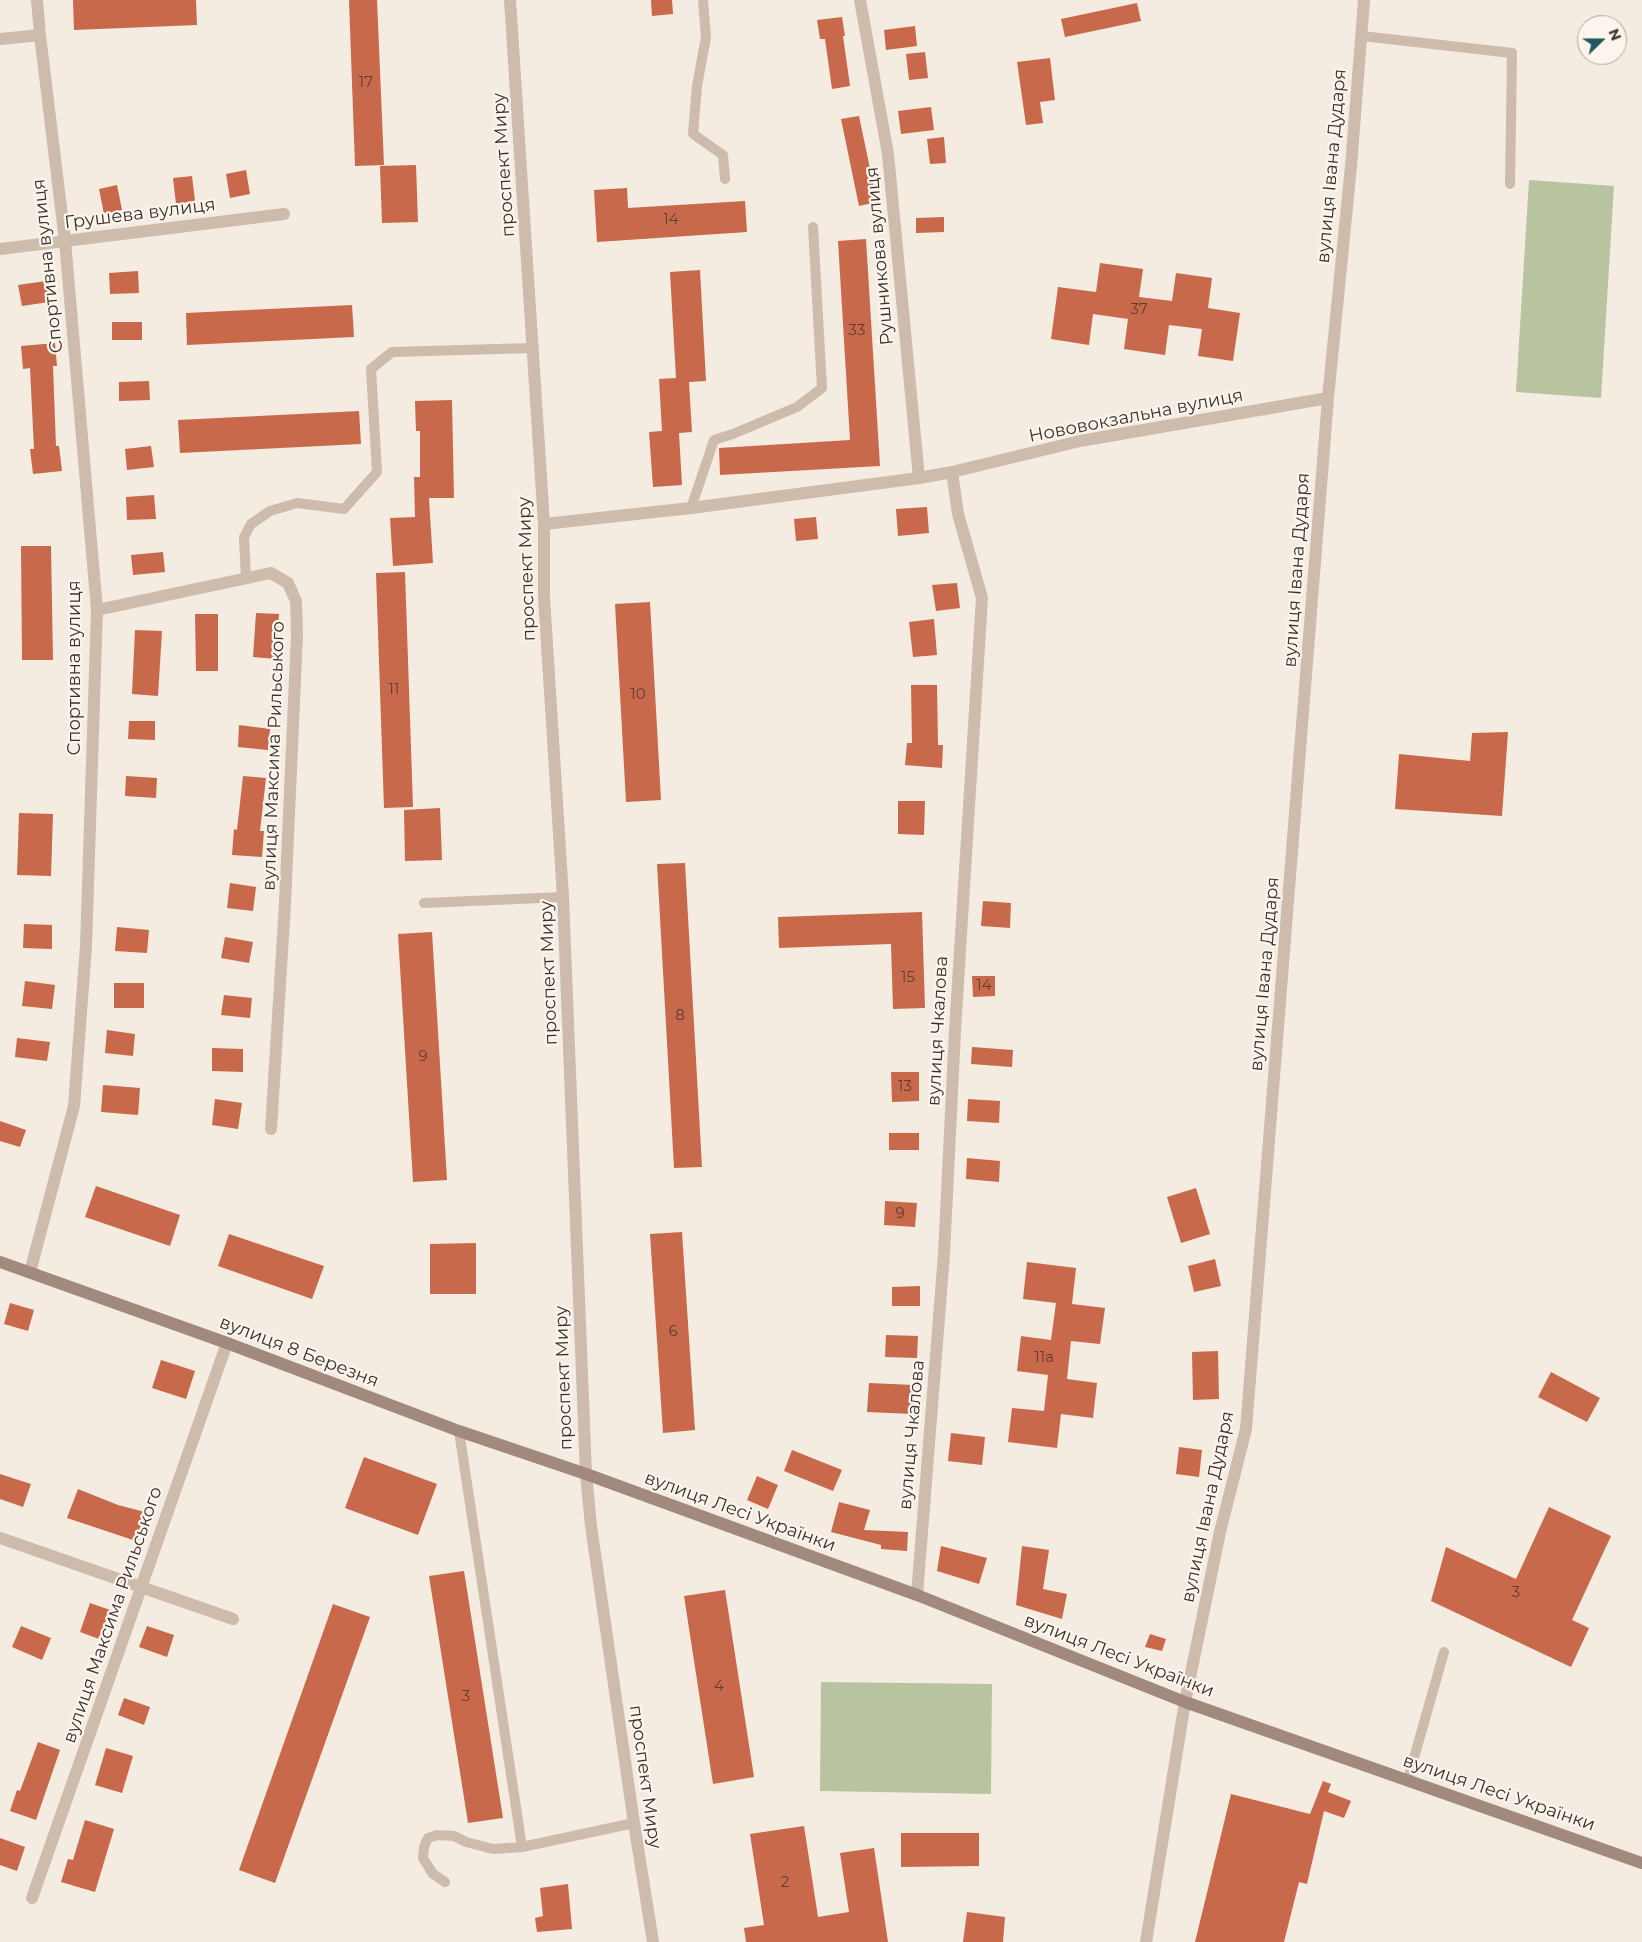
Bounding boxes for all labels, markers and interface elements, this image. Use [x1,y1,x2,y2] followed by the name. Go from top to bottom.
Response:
[1577,15,1627,65] north arrow
[1605,26,1625,43] text: N
[1313,68,1351,264] street label: вулиця Івана Дударя
[359,74,373,92] house number: 17
[488,92,520,238] street label: проспект Миру
[861,166,899,346] street label: Рушникова вулиця
[28,178,68,354] street label: Спортивна вулиця
[63,194,217,234] street label: Грушева вулиця
[663,211,679,229] house number: 14
[1130,301,1148,319] house number: 37
[849,322,865,340] house number: 33
[1027,385,1245,447] street label: Нововокзальна вулиця
[1279,472,1315,668] street label: вулиця Івана Дударя
[514,496,540,642] street label: проспект Миру
[64,580,86,756] street label: Спортивна вулиця
[258,621,290,891] street label: вулиця Максима Рильського
[389,681,399,699] house number: 11
[630,686,646,704] house number: 10
[1246,876,1284,1072] street label: вулиця Івана Дударя
[536,900,562,1046] street label: проспект Миру
[923,955,953,1107] street label: вулиця Чкалова
[901,969,915,987] house number: 15
[976,977,992,995] house number: 14
[675,1007,685,1025] house number: 8
[418,1048,428,1066] house number: 9
[898,1078,912,1096] house number: 13
[895,1205,905,1223] house number: 9
[551,1305,577,1451] street label: проспект Миру
[216,1312,382,1392] street label: вулиця 8 Березня
[668,1323,678,1341] house number: 6
[1034,1349,1054,1367] house number: 11а
[895,1359,929,1511] street label: вулиця Чкалова
[1177,1409,1239,1605] street label: вулиця Івана Дударя
[641,1467,839,1557] street label: вулиця Лесі Українки
[59,1484,167,1746] street label: вулиця Максима Рильського
[1512,1584,1520,1602] house number: 3
[1021,1610,1217,1702] street label: вулиця Лесі Українки
[714,1678,724,1696] house number: 4
[462,1688,470,1706] house number: 3
[624,1704,666,1850] street label: проспект Миру
[1400,1750,1598,1836] street label: вулиця Лесі Українки
[781,1874,789,1892] house number: 2

